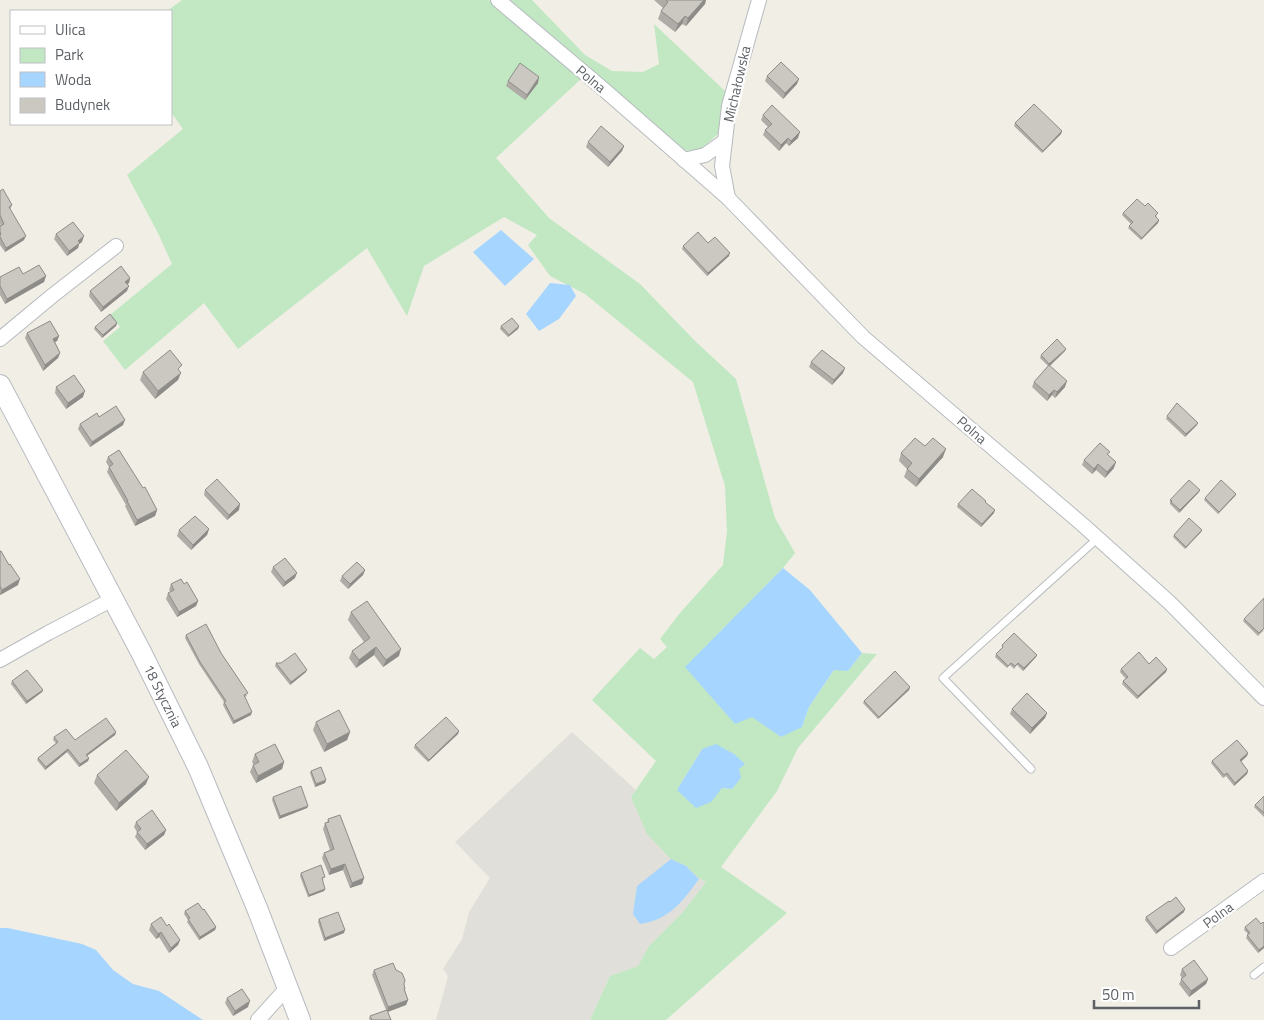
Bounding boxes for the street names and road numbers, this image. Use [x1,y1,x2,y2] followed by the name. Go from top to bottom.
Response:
[718,44,756,124] street label: Michałowska
[572,60,611,97] street label: Polna
[953,411,992,449] street label: Polna
[139,661,188,731] street label: 18 Stycznia
[1198,896,1237,933] street label: Polna

